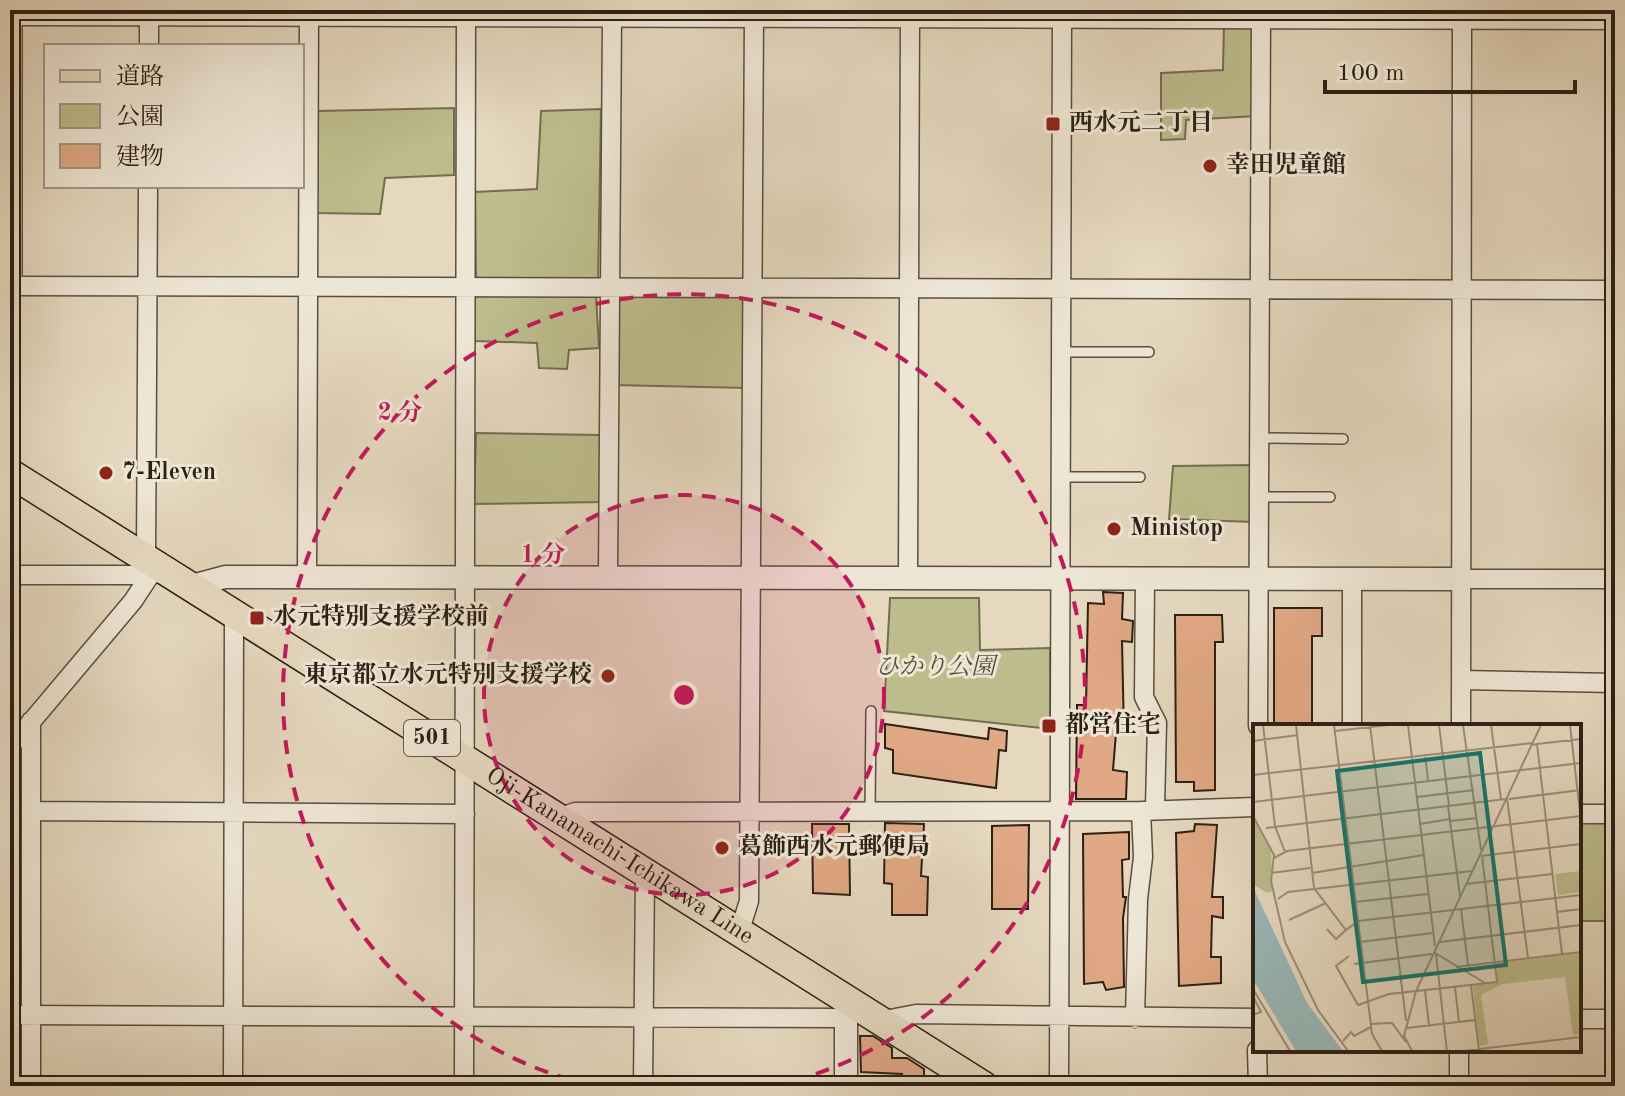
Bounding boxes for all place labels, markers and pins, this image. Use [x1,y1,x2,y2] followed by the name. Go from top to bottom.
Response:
[1069,109,1213,136] place label: 西水元二丁目
[1044,115,1062,133] marker: 西水元二丁目
[1226,151,1346,178] place label: 幸田児童館
[1201,157,1219,175] marker: 幸田児童館
[122,461,216,485] place label: 7-Eleven
[97,464,115,482] marker: 7-Eleven
[1130,517,1223,541] place label: Ministop
[1105,520,1123,538] marker: Ministop
[273,603,489,630] place label: 水元特別支援学校前
[248,609,266,627] marker: 水元特別支援学校前
[304,661,592,688] place label: 東京都立水元特別支援学校
[599,667,617,685] marker: 東京都立水元特別支援学校
[670,681,698,709] centre of rings
[1065,711,1161,738] place label: 都営住宅
[1040,717,1058,735] marker: 都営住宅
[738,833,930,860] place label: 葛飾西水元郵便局
[713,839,731,857] marker: 葛飾西水元郵便局

